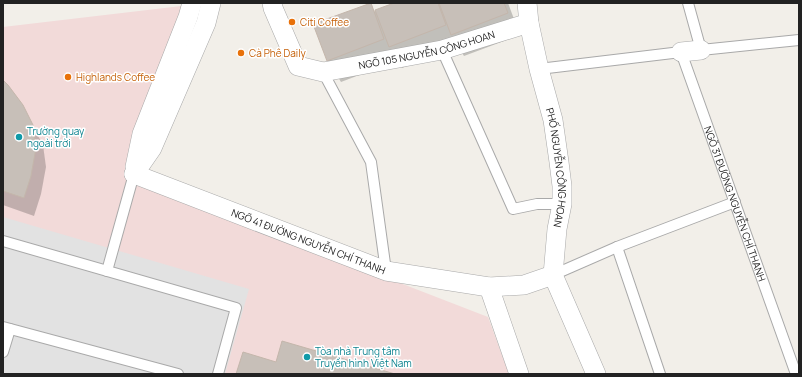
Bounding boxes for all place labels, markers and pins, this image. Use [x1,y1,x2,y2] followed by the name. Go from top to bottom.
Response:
[300,15,349,29] place label: Citi Coffee
[287,17,297,27] marker: Citi Coffee
[249,46,306,60] place label: Cà Phê Daily
[236,48,246,58] marker: Cà Phê Daily
[76,70,155,84] place label: Highlands Coffee
[63,72,73,82] marker: Highlands Coffee
[27,124,85,150] place label: Trường quay ngoài trời
[14,132,24,142] marker: Trường quay ngoài trời
[315,344,412,370] place label: Tòa nhà Trung tâm Truyền hình Việt Nam
[302,352,312,362] marker: Tòa nhà Trung tâm Truyền hình Việt Nam

